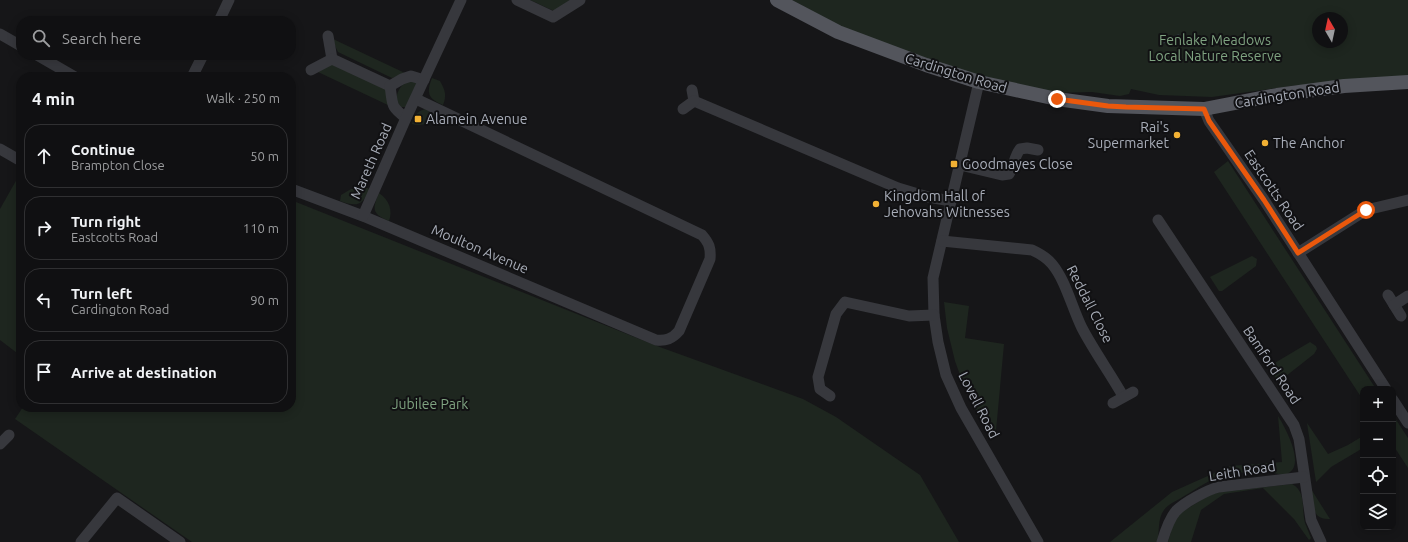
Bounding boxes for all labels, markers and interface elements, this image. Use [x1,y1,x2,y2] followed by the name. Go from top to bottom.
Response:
[1312,12,1348,48] north arrow
[16,16,296,60] search box
[30,27,52,49] icon: search
[62,30,141,47] text: Search here
[1148,32,1282,64] park label: Fenlake Meadows Local Nature Reserve
[903,50,1009,96] street label: Cardington Road
[1233,79,1341,111] street label: Cardington Road
[32,89,75,108] text: 4 min
[1048,90,1066,108] route end
[206,91,280,105] text: Walk · 250 m
[426,111,528,127] place label: Alamein Avenue
[413,114,423,124] marker: Alamein Avenue
[1088,119,1169,151] place label: Rai's Supermarket
[347,121,395,201] street label: Mareth Road
[1172,130,1182,140] marker: Rai's Supermarket
[1273,135,1345,151] place label: The Anchor
[1260,138,1270,148] marker: The Anchor
[71,141,135,158] text: Continue
[33,145,55,167] icon: ahead
[1241,147,1307,233] street label: Eastcotts Road
[250,149,279,163] text: 50 m
[962,156,1073,172] place label: Goodmayes Close
[71,158,165,172] text: Brampton Close
[949,159,959,169] marker: Goodmayes Close
[884,188,1010,220] place label: Kingdom Hall of Jehovahs Witnesses
[871,199,881,209] marker: Kingdom Hall of Jehovahs Witnesses
[1357,201,1375,219] route start
[71,213,141,230] text: Turn right
[33,217,55,239] icon: right
[243,221,279,235] text: 110 m
[429,221,531,277] street label: Moulton Avenue
[71,230,158,244] text: Eastcotts Road
[1064,263,1116,345] street label: Reddall Close
[71,285,132,302] text: Turn left
[33,289,55,311] icon: left
[250,293,279,307] text: 90 m
[71,302,169,316] text: Cardington Road
[1240,323,1304,407] street label: Bamford Road
[33,361,55,383] icon: arrive
[71,364,217,381] text: Arrive at destination
[955,369,1003,441] street label: Lovell Road
[1360,386,1396,530] map controls
[1360,386,1396,422] button: +
[392,396,468,412] park label: Jubilee Park
[1360,422,1396,458] button: −
[1208,458,1276,484] street label: Leith Road
[1360,458,1396,494] button: locate
[1360,494,1396,530] button: layers

